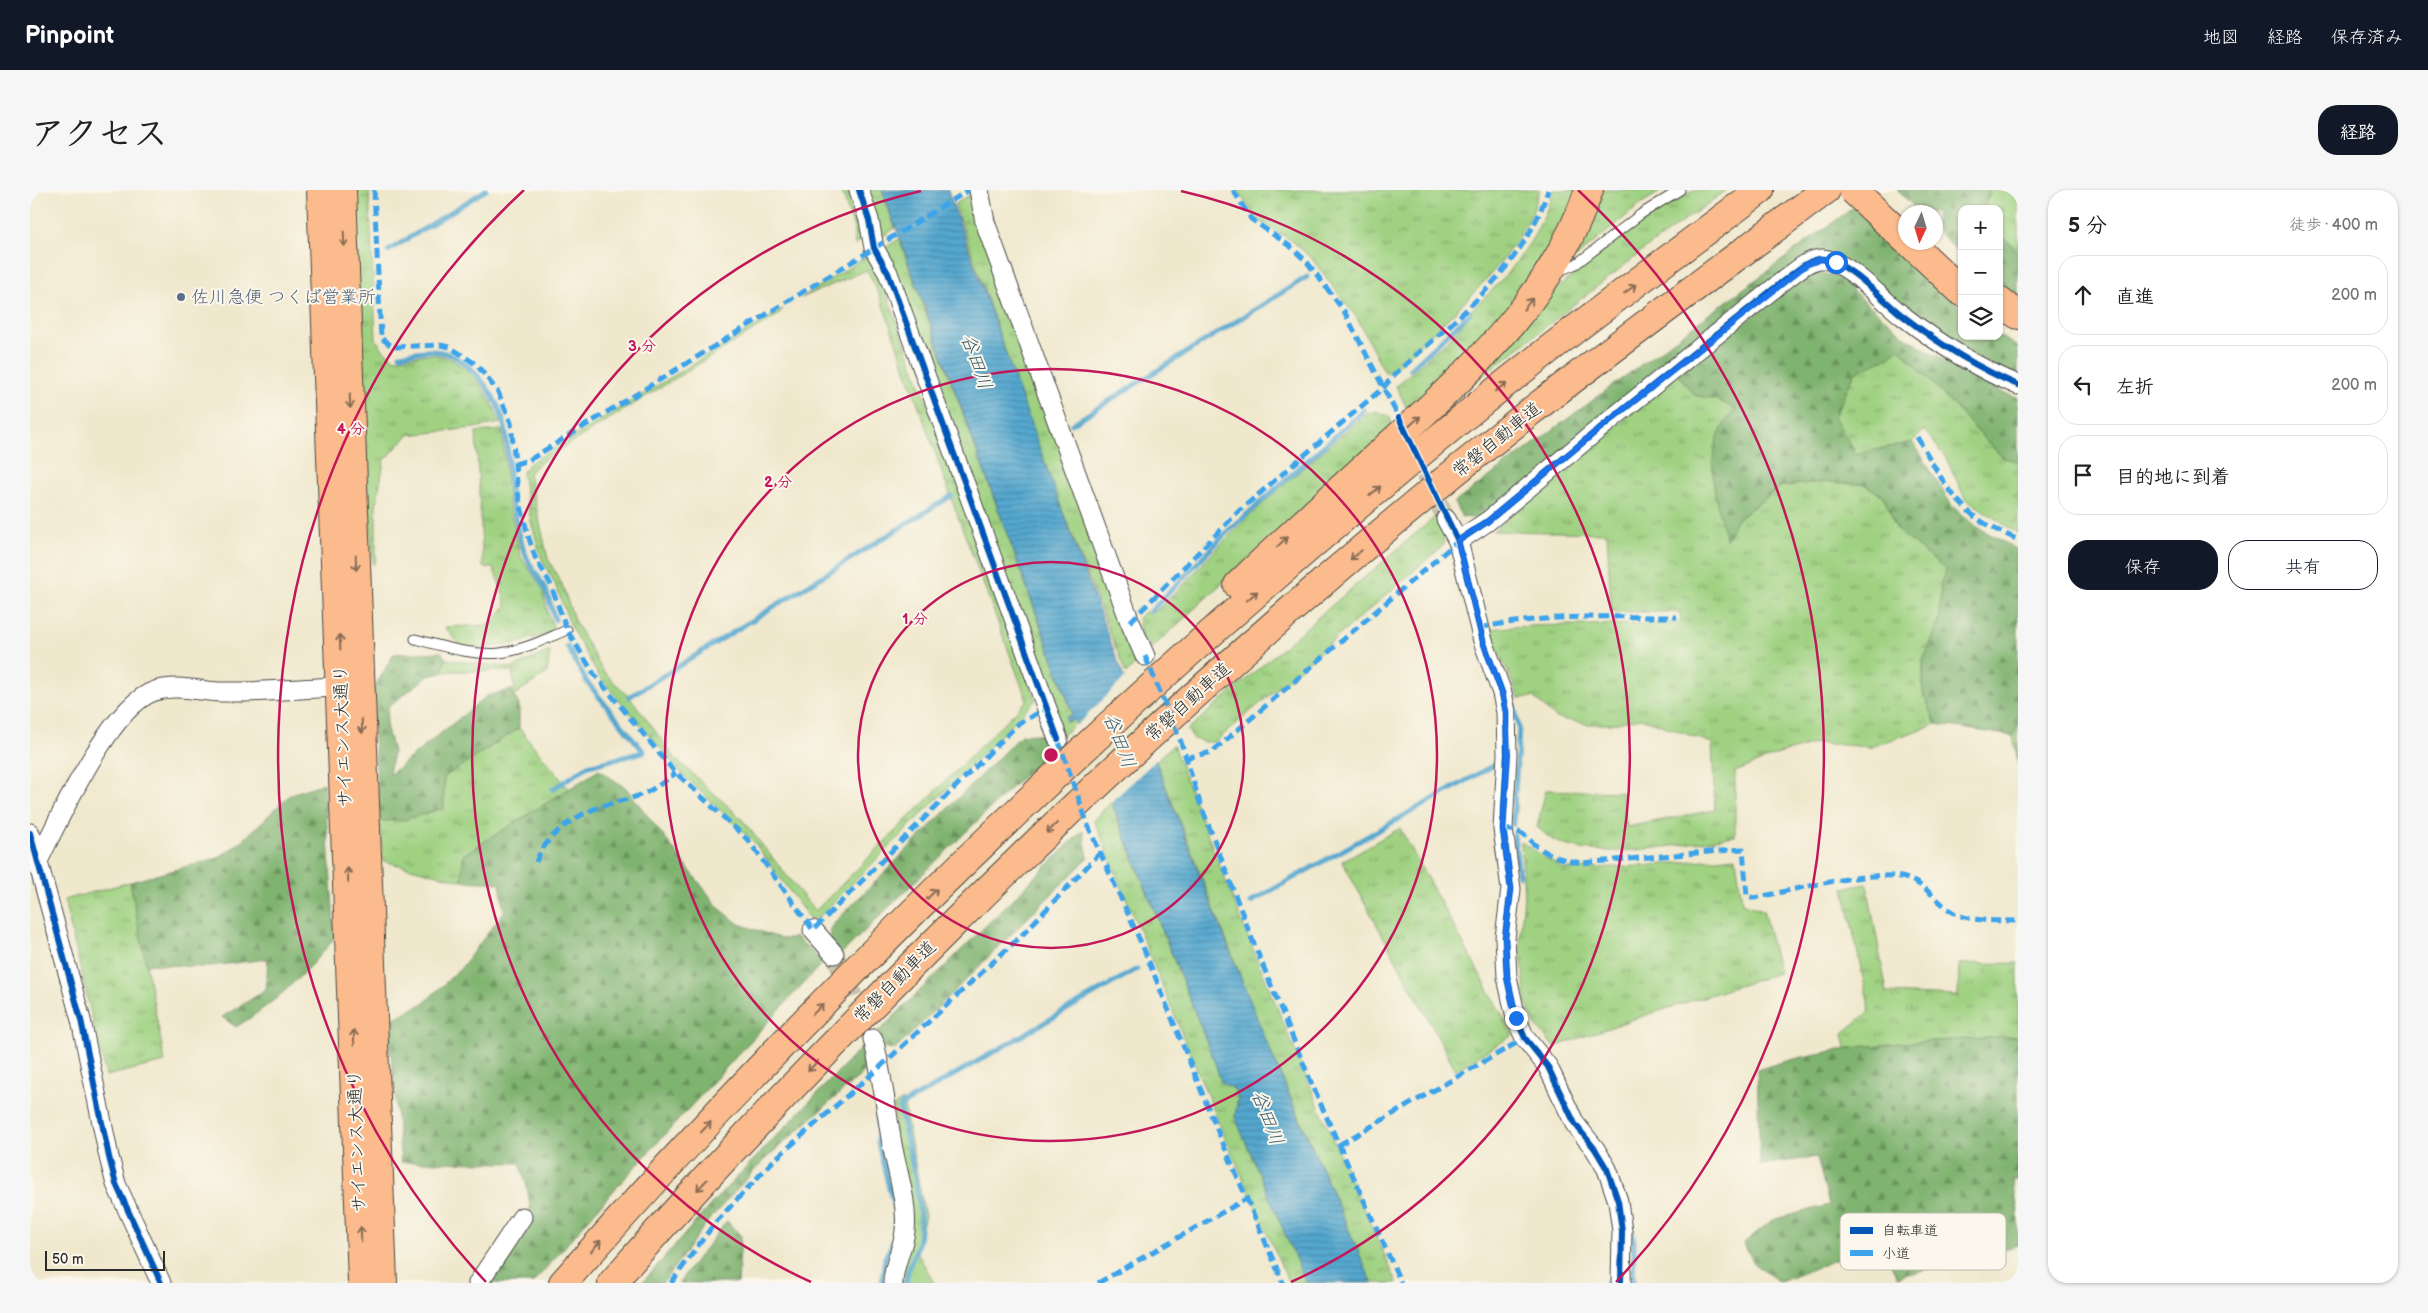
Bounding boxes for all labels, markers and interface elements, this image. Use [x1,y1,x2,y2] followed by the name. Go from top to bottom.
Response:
[25,21,114,50] text: Pinpoint
[2203,27,2239,48] text: 地図
[2267,27,2303,48] text: 経路
[2331,27,2403,48] text: 保存済み
[2318,105,2398,155] button: 経路
[30,113,168,156] text: アクセス
[1898,205,1943,250] north arrow
[1958,205,2003,340] map controls
[1958,205,2003,250] button: +
[2068,213,2107,238] text: 5 分
[2289,216,2378,235] text: 徒歩 · 400 m
[339,230,349,246] one-way arrow
[1958,250,2003,295] button: −
[1825,251,1848,274] route start
[2069,281,2097,309] icon: ahead
[1623,284,1637,294] one-way arrow
[2116,286,2154,309] text: 直進
[2331,286,2377,305] text: 200 m
[191,287,376,308] place label: 佐川急便 つくば営業所
[175,291,187,303] marker: 佐川急便 つくば営業所
[1958,295,2003,340] button: layers
[1522,298,1533,311] one-way arrow
[956,331,996,393] water label: 谷田川
[628,337,656,356] text: 3 分
[2069,371,2097,399] icon: left
[2116,376,2154,399] text: 左折
[2331,376,2377,395] text: 200 m
[1494,382,1507,393] one-way arrow
[346,393,355,409] one-way arrow
[1448,398,1546,482] street label: 常磐自動車道
[1409,415,1422,427] one-way arrow
[337,420,365,439] text: 4 分
[2069,461,2097,489] icon: arrive
[2116,466,2230,489] text: 目的地に到着
[764,473,792,492] text: 2 分
[1369,485,1382,496] one-way arrow
[1276,536,1289,548] one-way arrow
[2068,540,2218,590] button: 保存
[2228,540,2378,590] button: 共有
[1350,549,1363,560] one-way arrow
[352,555,361,571] one-way arrow
[1246,590,1259,602] one-way arrow
[902,610,928,629] text: 1 分
[335,634,344,650] one-way arrow
[1141,658,1235,746] street label: 常磐自動車道
[330,664,356,808] street label: サイエンス大通り
[1098,710,1140,772] water label: 谷田川
[358,718,367,734] one-way arrow
[1042,746,1060,764] centre of rings
[1046,822,1058,834] one-way arrow
[343,867,353,883] one-way arrow
[926,887,938,900] one-way arrow
[849,936,941,1028] street label: 常磐自動車道
[812,1003,824,1015] one-way arrow
[1505,1007,1528,1030] route end
[349,1029,358,1045] one-way arrow
[806,1060,819,1072] one-way arrow
[344,1069,370,1213] street label: サイエンス大通り
[1246,1087,1288,1149] water label: 谷田川
[700,1121,712,1134] one-way arrow
[696,1178,708,1191] one-way arrow
[1840,1213,2006,1270] legend
[1882,1222,1938,1239] text: 自転車道
[356,1227,365,1243] one-way arrow
[590,1240,601,1253] one-way arrow
[1882,1245,1910,1262] text: 小道
[45,1248,165,1271] scale bar
[52,1251,84,1268] text: 50 m

